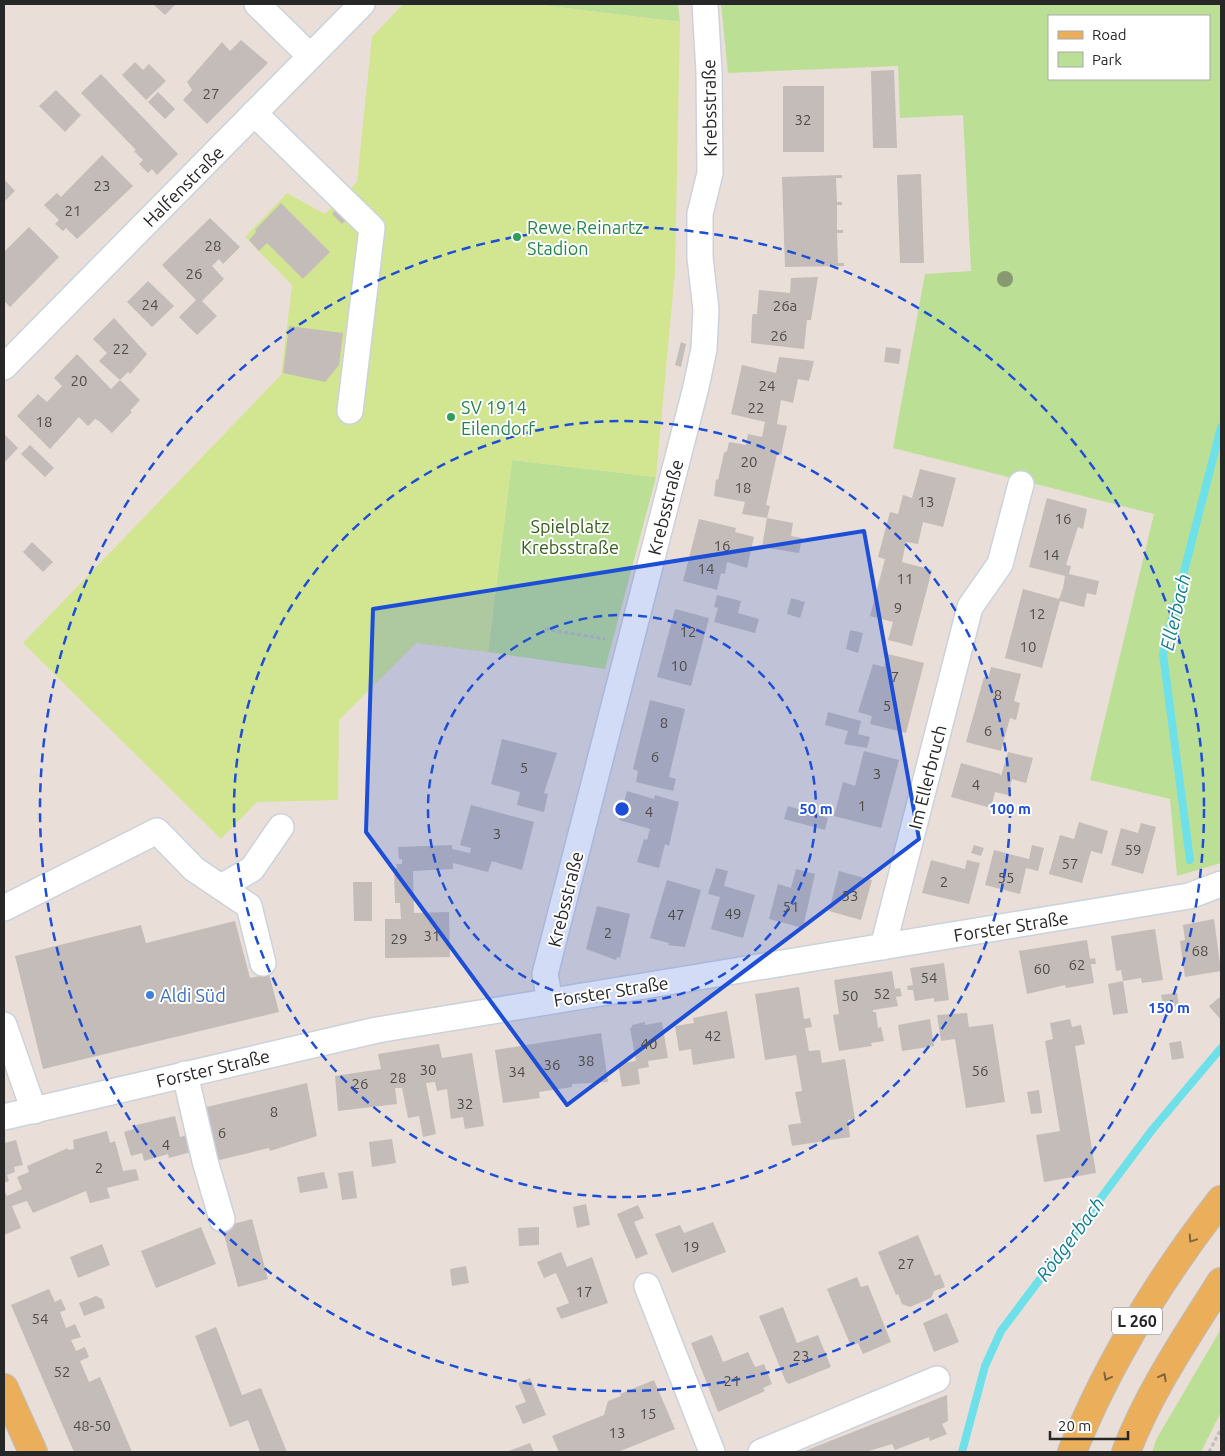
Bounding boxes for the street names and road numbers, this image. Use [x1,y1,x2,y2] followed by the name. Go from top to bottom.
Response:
[698,59,720,157] street label: Krebsstraße
[139,142,227,230] street label: Halfenstraße
[643,457,687,557] street label: Krebsstraße
[904,723,950,831] street label: Im Ellerbruch
[543,849,587,949] street label: Krebsstraße
[952,907,1070,945] street label: Forster Straße
[552,972,670,1010] street label: Forster Straße
[154,1045,272,1091] street label: Forster Straße
[1112,1308,1162,1334] road number: L 260

